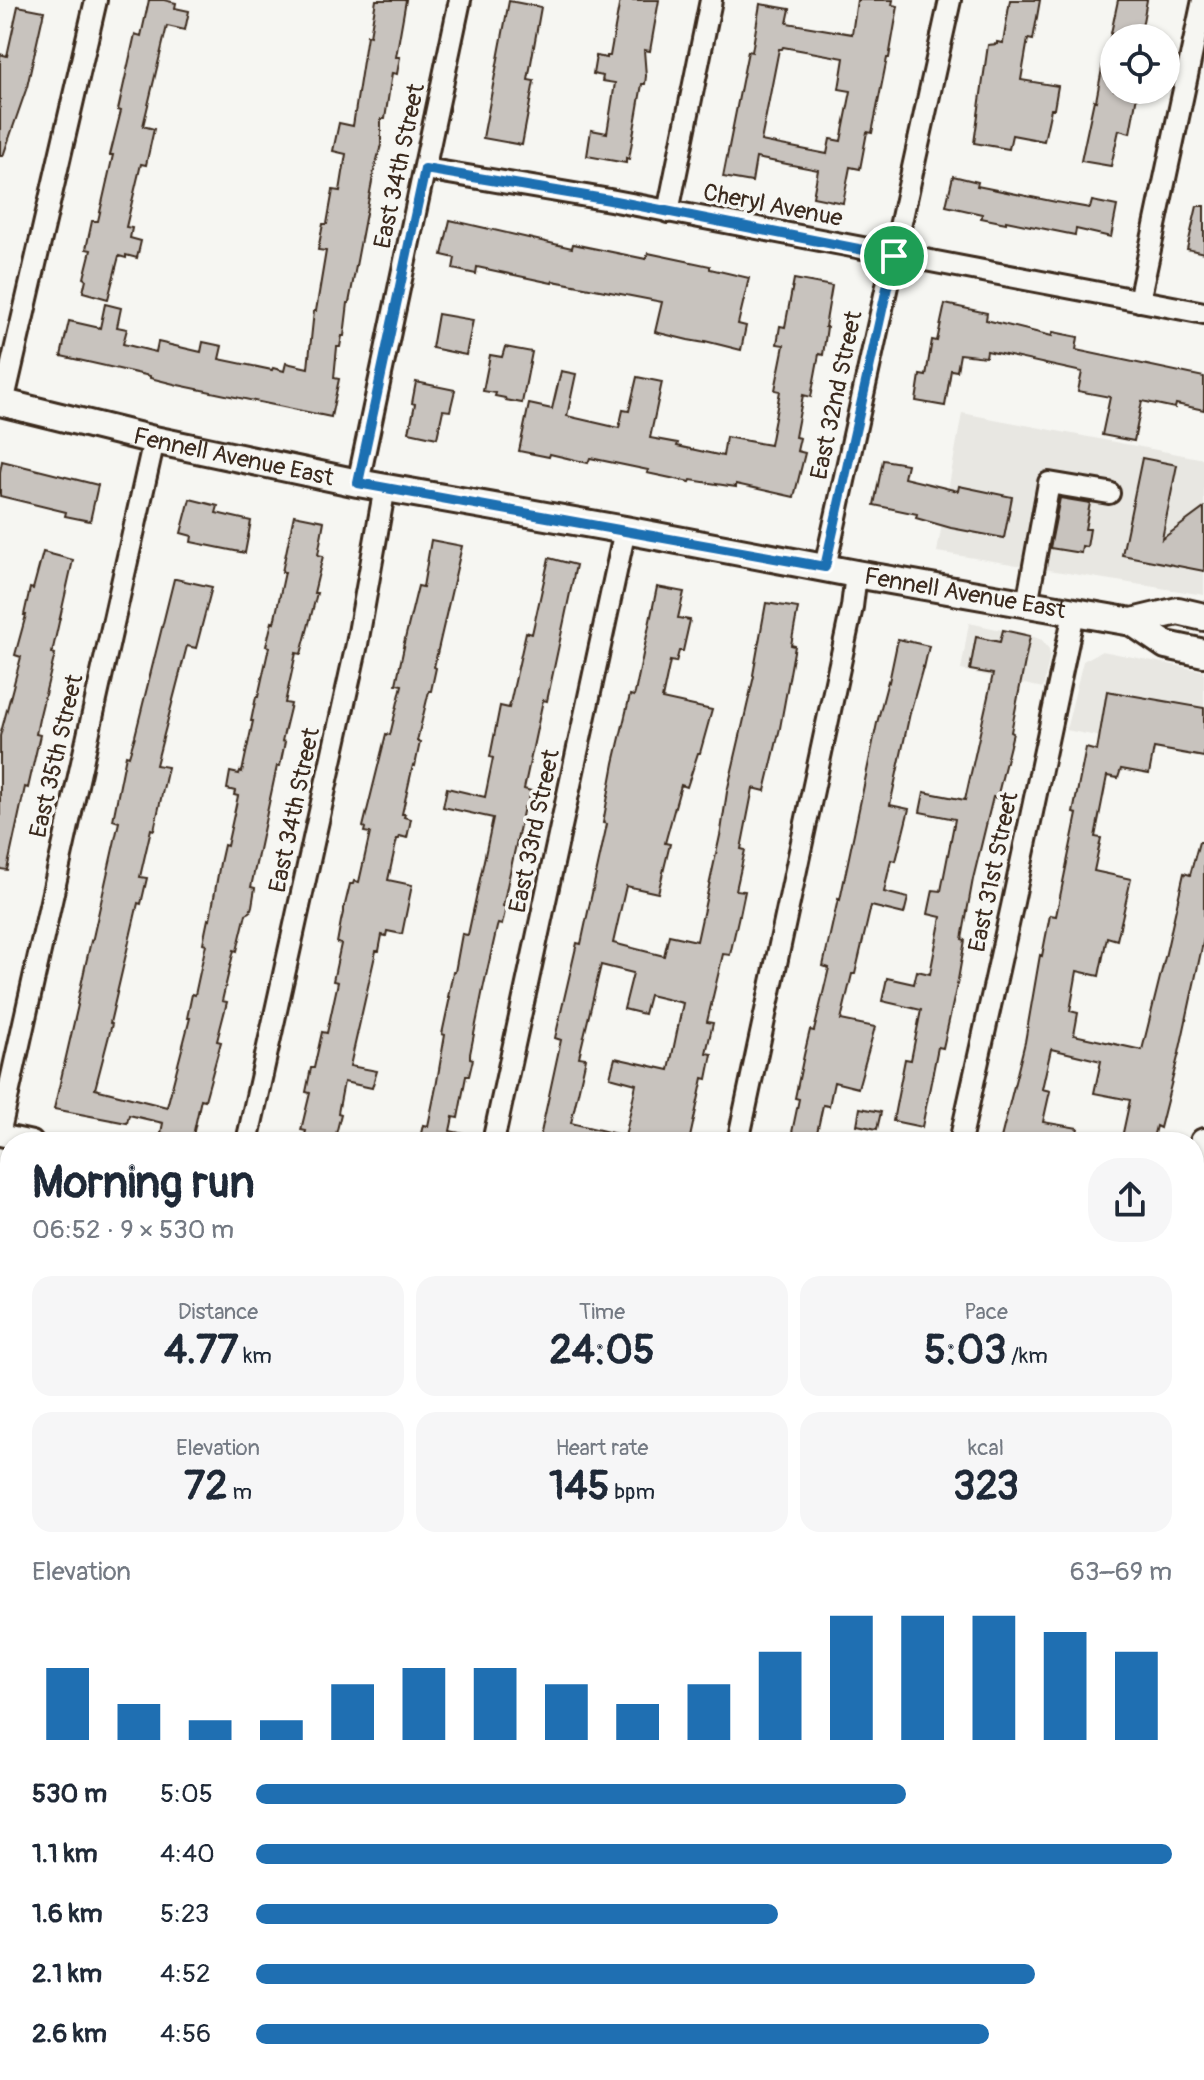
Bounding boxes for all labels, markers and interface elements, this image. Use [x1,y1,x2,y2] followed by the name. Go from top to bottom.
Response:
[1100,24,1180,104] map controls
[1100,24,1180,104] button: locate
[368,81,431,251] street label: East 34th Street
[701,178,845,233] street label: Cheryl Avenue
[860,222,928,290] pin
[872,234,916,278] icon: arrive
[804,308,869,482] street label: East 32nd Street
[130,421,337,493] street label: Fennell Avenue East
[862,562,1068,625] street label: Fennell Avenue East
[24,671,89,841] street label: East 35th Street
[263,725,326,895] street label: East 34th Street
[503,747,566,915] street label: East 33rd Street
[962,789,1025,955] street label: East 31st Street
[32,1156,255,1211] text: Morning run
[1088,1158,1172,1242] button: share
[32,1214,234,1246] text: 06:52 · 9 × 530 m
[178,1298,258,1326] text: Distance
[579,1298,625,1326] text: Time
[964,1298,1008,1326] text: Pace
[164,1326,238,1375] text: 4.77
[549,1326,655,1375] text: 24:05
[924,1326,1006,1375] text: 5:03
[238,1342,272,1370] text: km
[1006,1342,1048,1370] text: /km
[176,1434,260,1462] text: Elevation
[556,1434,648,1462] text: Heart rate
[968,1434,1004,1462] text: kcal
[184,1462,228,1511] text: 72
[549,1462,610,1511] text: 145
[953,1462,1019,1511] text: 323
[228,1478,252,1506] text: m
[610,1478,655,1506] text: bpm
[32,1556,131,1588] text: Elevation
[1070,1556,1172,1588] text: 63–69 m
[32,1778,107,1810] text: 530 m
[160,1778,213,1810] text: 5:05
[32,1838,98,1870] text: 1.1 km
[160,1838,215,1870] text: 4:40
[32,1898,103,1930] text: 1.6 km
[160,1898,209,1930] text: 5:23
[32,1958,102,1990] text: 2.1 km
[160,1958,211,1990] text: 4:52
[32,2018,107,2050] text: 2.6 km
[160,2018,211,2050] text: 4:56

